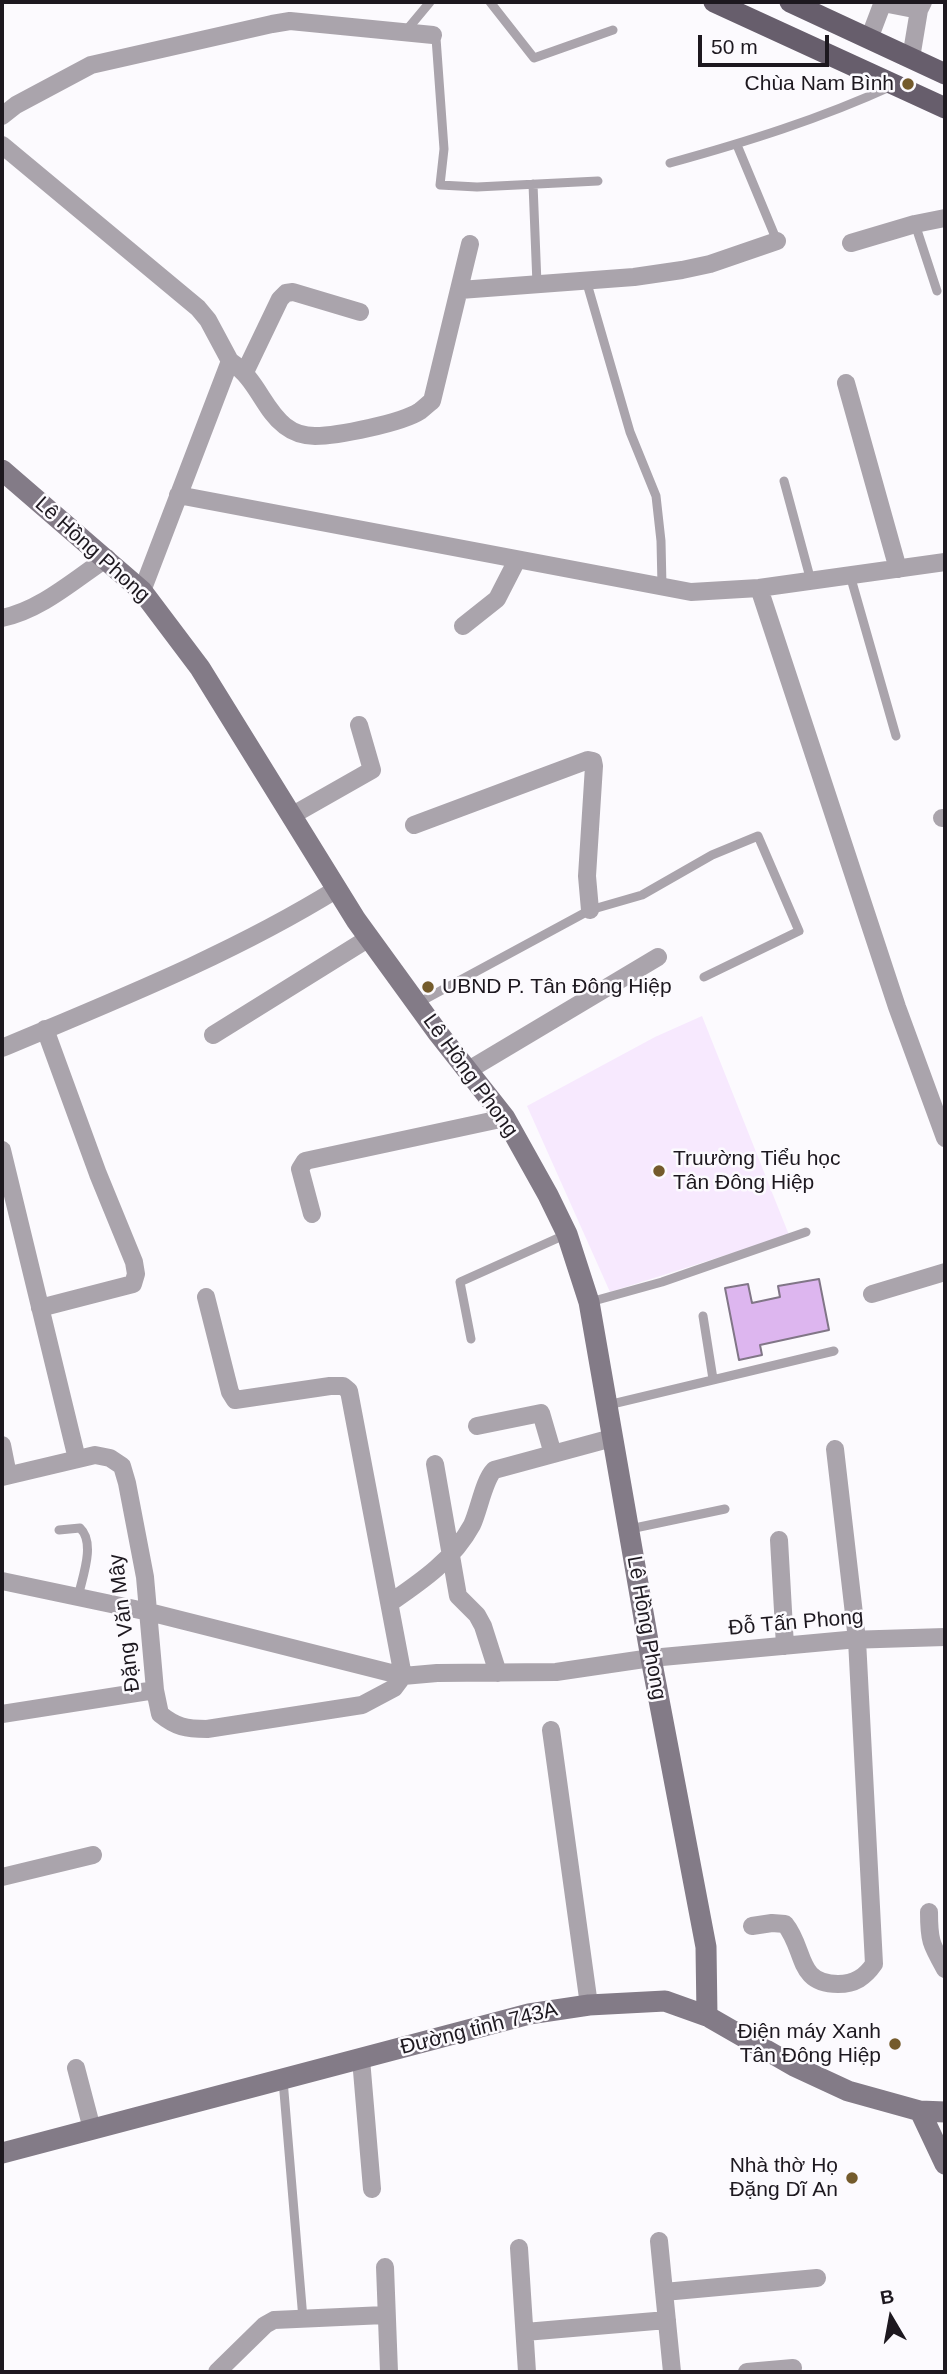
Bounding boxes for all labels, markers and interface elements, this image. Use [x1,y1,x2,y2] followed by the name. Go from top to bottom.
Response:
[702,21,833,65] scale bar
[711,35,758,58] text: 50 m
[745,71,894,97] place label: Chùa Nam Bình
[900,76,916,92] marker: Chùa Nam Bình
[29,492,155,608] street label: Lê Hồng Phong
[442,974,672,1000] place label: UBND P. Tân Đông Hiệp
[420,979,436,995] marker: UBND P. Tân Đông Hiệp
[417,1010,523,1142] street label: Lê Hồng Phong
[673,1146,841,1196] place label: Truường Tiểu học Tân Đông Hiệp
[651,1163,667,1179] marker: Truường Tiểu học Tân Đông Hiệp
[104,1553,146,1693] street label: Đặng Văn Mây
[621,1554,671,1702] street label: Lê Hồng Phong
[727,1605,865,1641] street label: Đỗ Tấn Phong
[398,1997,560,2061] street label: Đường tỉnh 743A
[737,2019,881,2069] place label: Điện máy Xanh Tân Đông Hiệp
[887,2036,903,2052] marker: Điện máy Xanh Tân Đông Hiệp
[729,2153,838,2203] place label: Nhà thờ Họ Đặng Dĩ An
[844,2170,860,2186] marker: Nhà thờ Họ Đặng Dĩ An
[856,2283,926,2353] north arrow
[879,2285,896,2308] text: B

